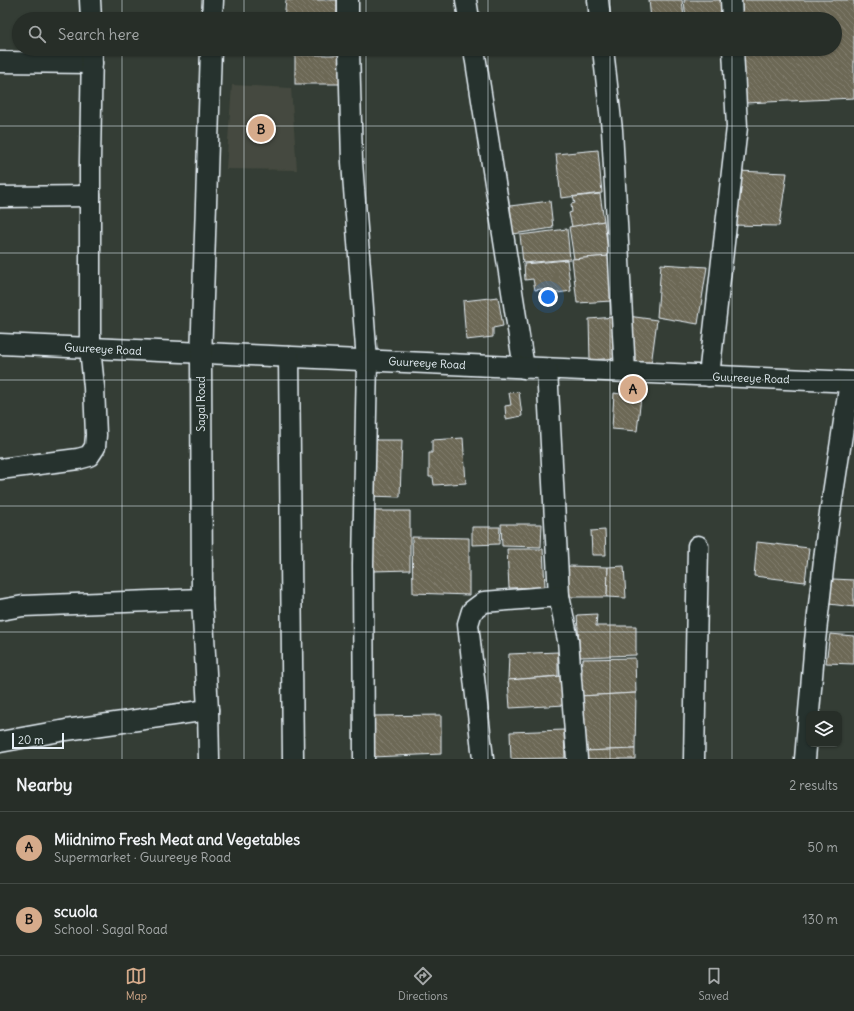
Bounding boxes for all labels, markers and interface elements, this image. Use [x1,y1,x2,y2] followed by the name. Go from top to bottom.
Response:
[12,12,842,56] search box
[26,23,48,45] icon: search
[58,25,139,44] text: Search here
[248,114,274,144] pin: B
[538,287,558,307] your location
[64,340,143,358] street label: Guureeye Road
[388,354,467,372] street label: Guureeye Road
[712,370,790,386] street label: Guureeye Road
[620,374,646,404] pin: A
[194,376,208,432] street label: Sagal Road
[806,711,842,747] map controls
[806,711,842,747] button: layers
[12,731,64,750] scale bar
[18,733,44,747] text: 20 m
[16,774,72,796] text: Nearby
[789,777,838,794] text: 2 results
[54,830,300,849] text: Miidnimo Fresh Meat and Vegetables
[25,839,33,856] text: A
[807,839,838,856] text: 50 m
[54,849,231,866] text: Supermarket · Guureeye Road
[54,902,98,921] text: scuola
[25,911,33,928] text: B
[802,911,838,928] text: 130 m
[54,921,168,938] text: School · Sagal Road
[125,965,147,1003] tab: Map
[398,965,448,1003] tab: Directions
[698,965,729,1003] tab: Saved

